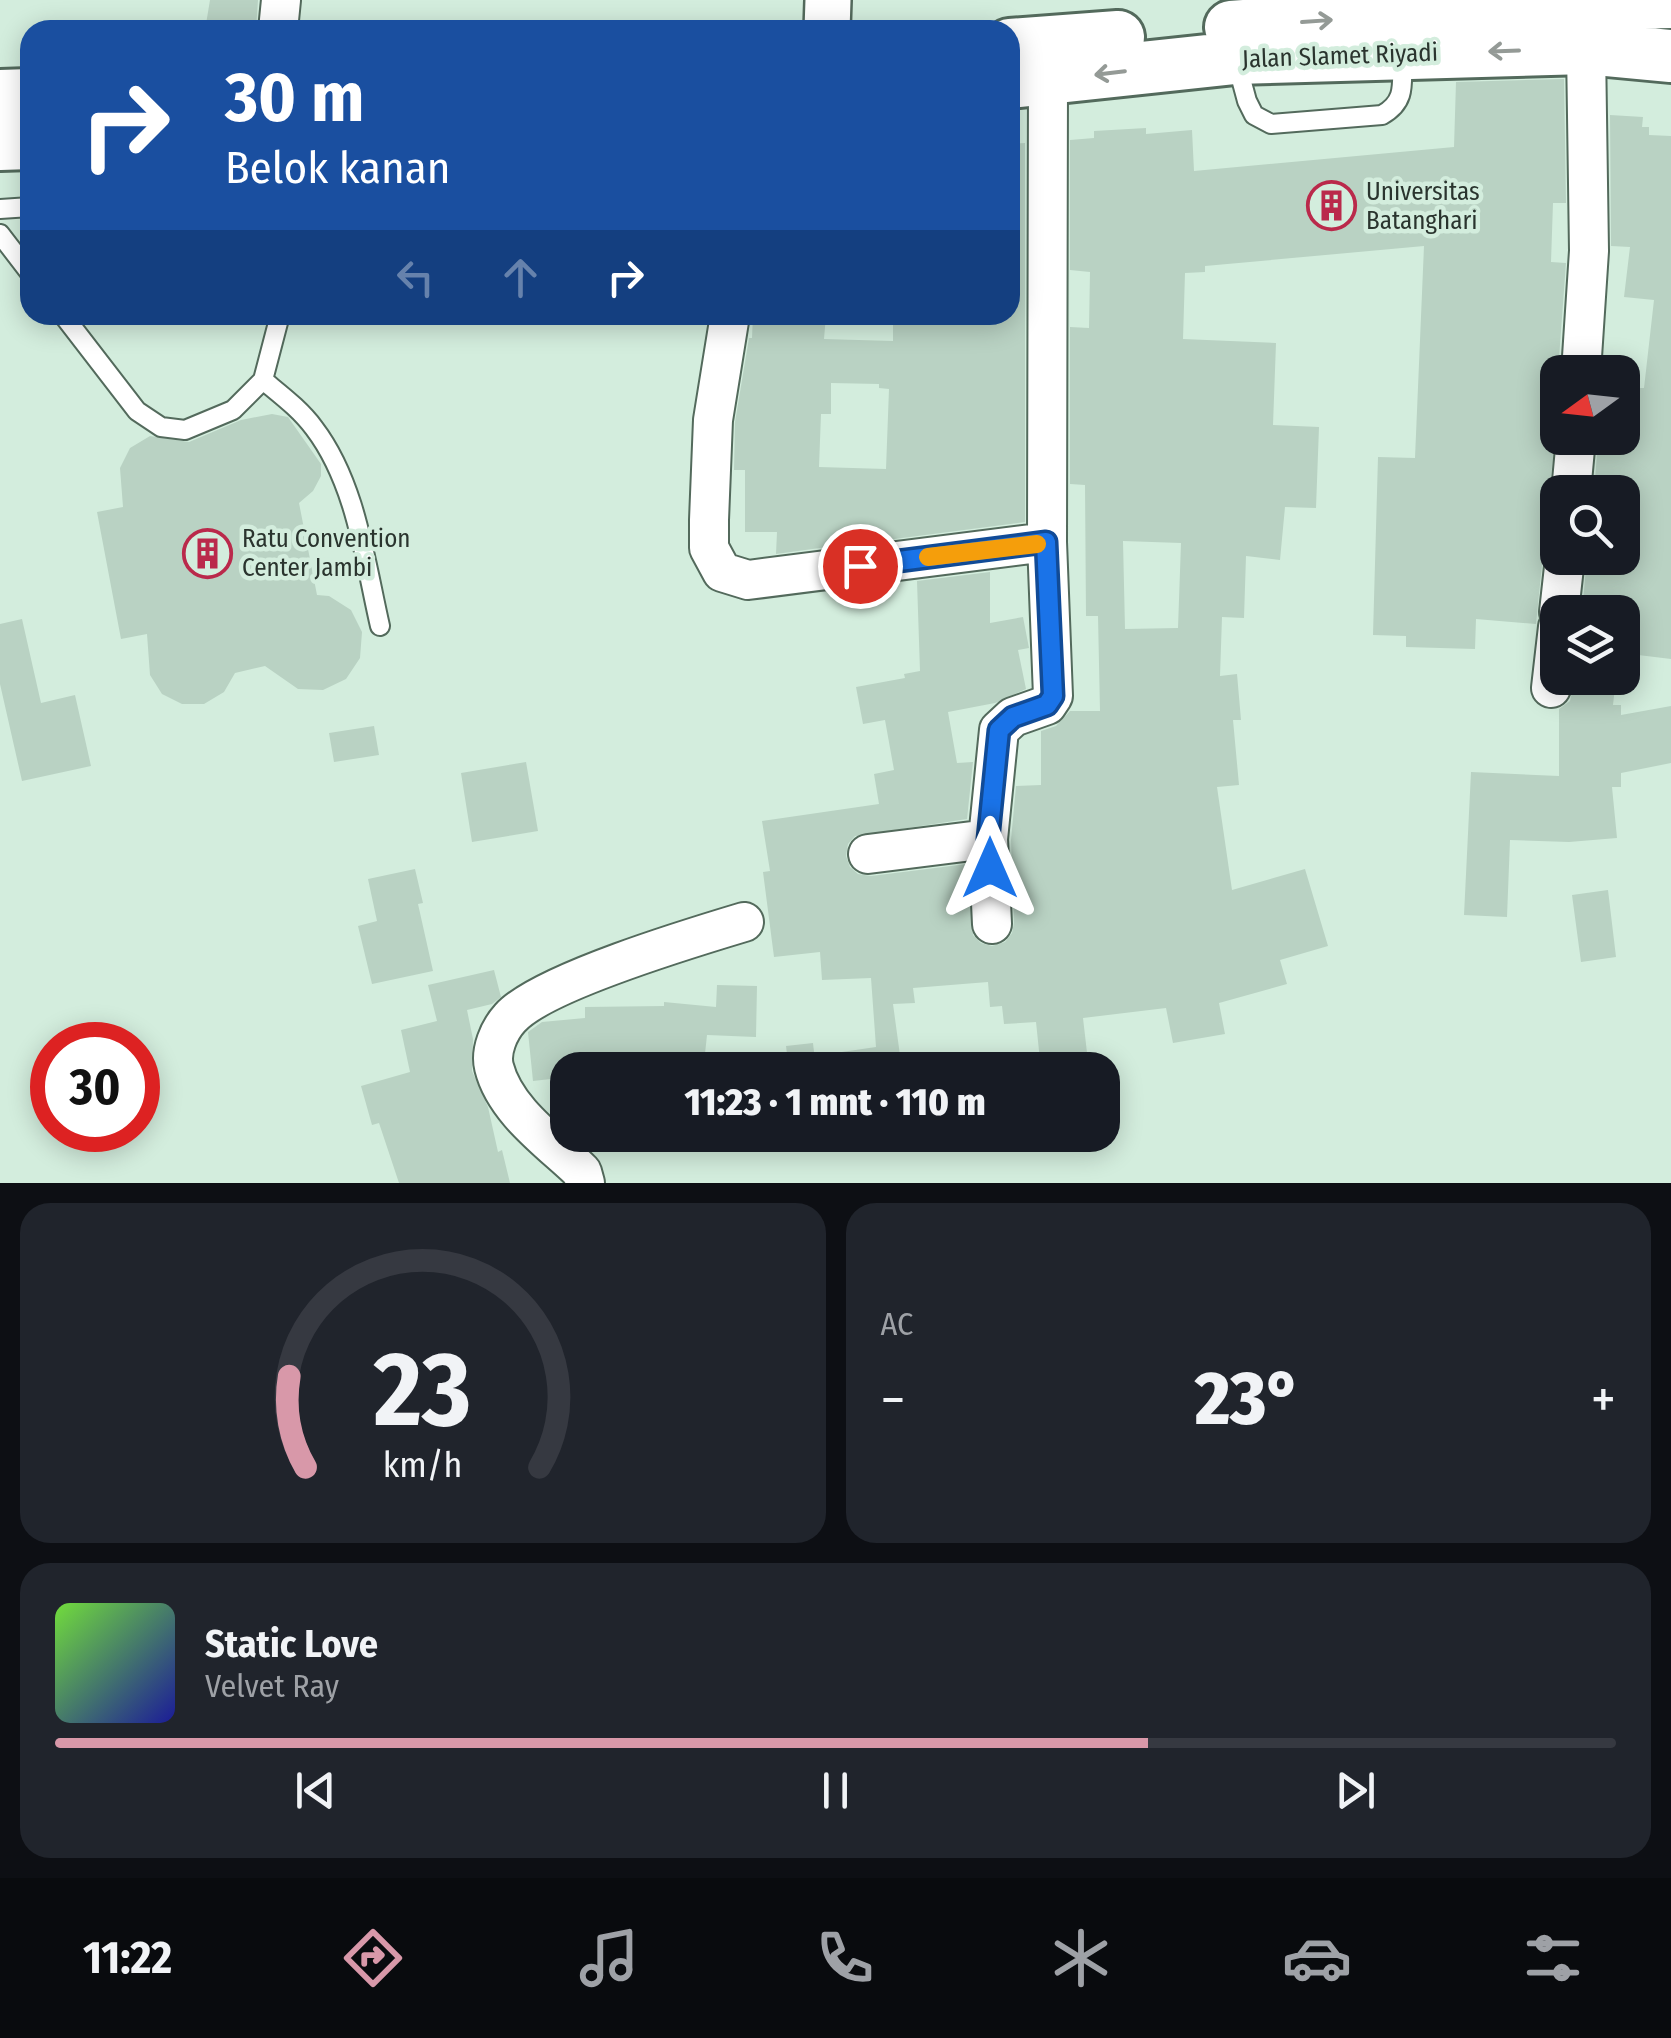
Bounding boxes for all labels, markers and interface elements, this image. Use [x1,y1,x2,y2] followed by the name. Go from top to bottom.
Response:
[1300,11,1332,30] one-way arrow
[1242,38,1438,74] street label: Jalan Slamet Riyadi
[1488,41,1520,60] one-way arrow
[225,56,364,140] text: 30 m
[60,60,190,190] icon: right
[1094,64,1126,83] one-way arrow
[225,141,451,195] text: Belok kanan
[1366,177,1480,236] place label: Universitas Batanghari
[1305,180,1357,232] building icon: Universitas Batanghari
[388,250,443,305] icon: left
[493,250,548,305] icon: ahead
[598,250,653,305] icon: right
[1540,355,1640,455] north arrow
[1540,355,1640,695] map controls
[1540,475,1640,575] button: search
[242,524,410,583] place label: Ratu Convention Center Jambi
[818,524,903,609] pin
[181,527,233,579] building icon: Ratu Convention Center Jambi
[833,539,888,594] icon: arrive
[1540,595,1640,695] button: layers
[938,816,1042,920] position arrow
[30,1022,160,1152] speed limit sign: 30
[684,1079,986,1125] text: 11:23 · 1 mnt · 110 m
[881,1305,913,1343] text: AC
[373,1328,471,1453] text: 23
[1195,1354,1301,1444] text: 23°
[881,1367,905,1433] text: −
[1591,1367,1616,1433] text: +
[383,1444,463,1486] text: km/h
[205,1621,378,1667] text: Static Love
[205,1667,339,1705] text: Velvet Ray
[288,1763,343,1818] icon: previous
[808,1763,863,1818] icon: pause
[1328,1763,1383,1818] icon: next
[338,1923,408,1993] icon: directions
[574,1923,644,1993] icon: music
[810,1923,880,1993] icon: phone
[1046,1923,1116,1993] icon: climate
[1282,1923,1352,1993] icon: car
[1518,1923,1588,1993] icon: filters
[83,1931,172,1985] text: 11:22

